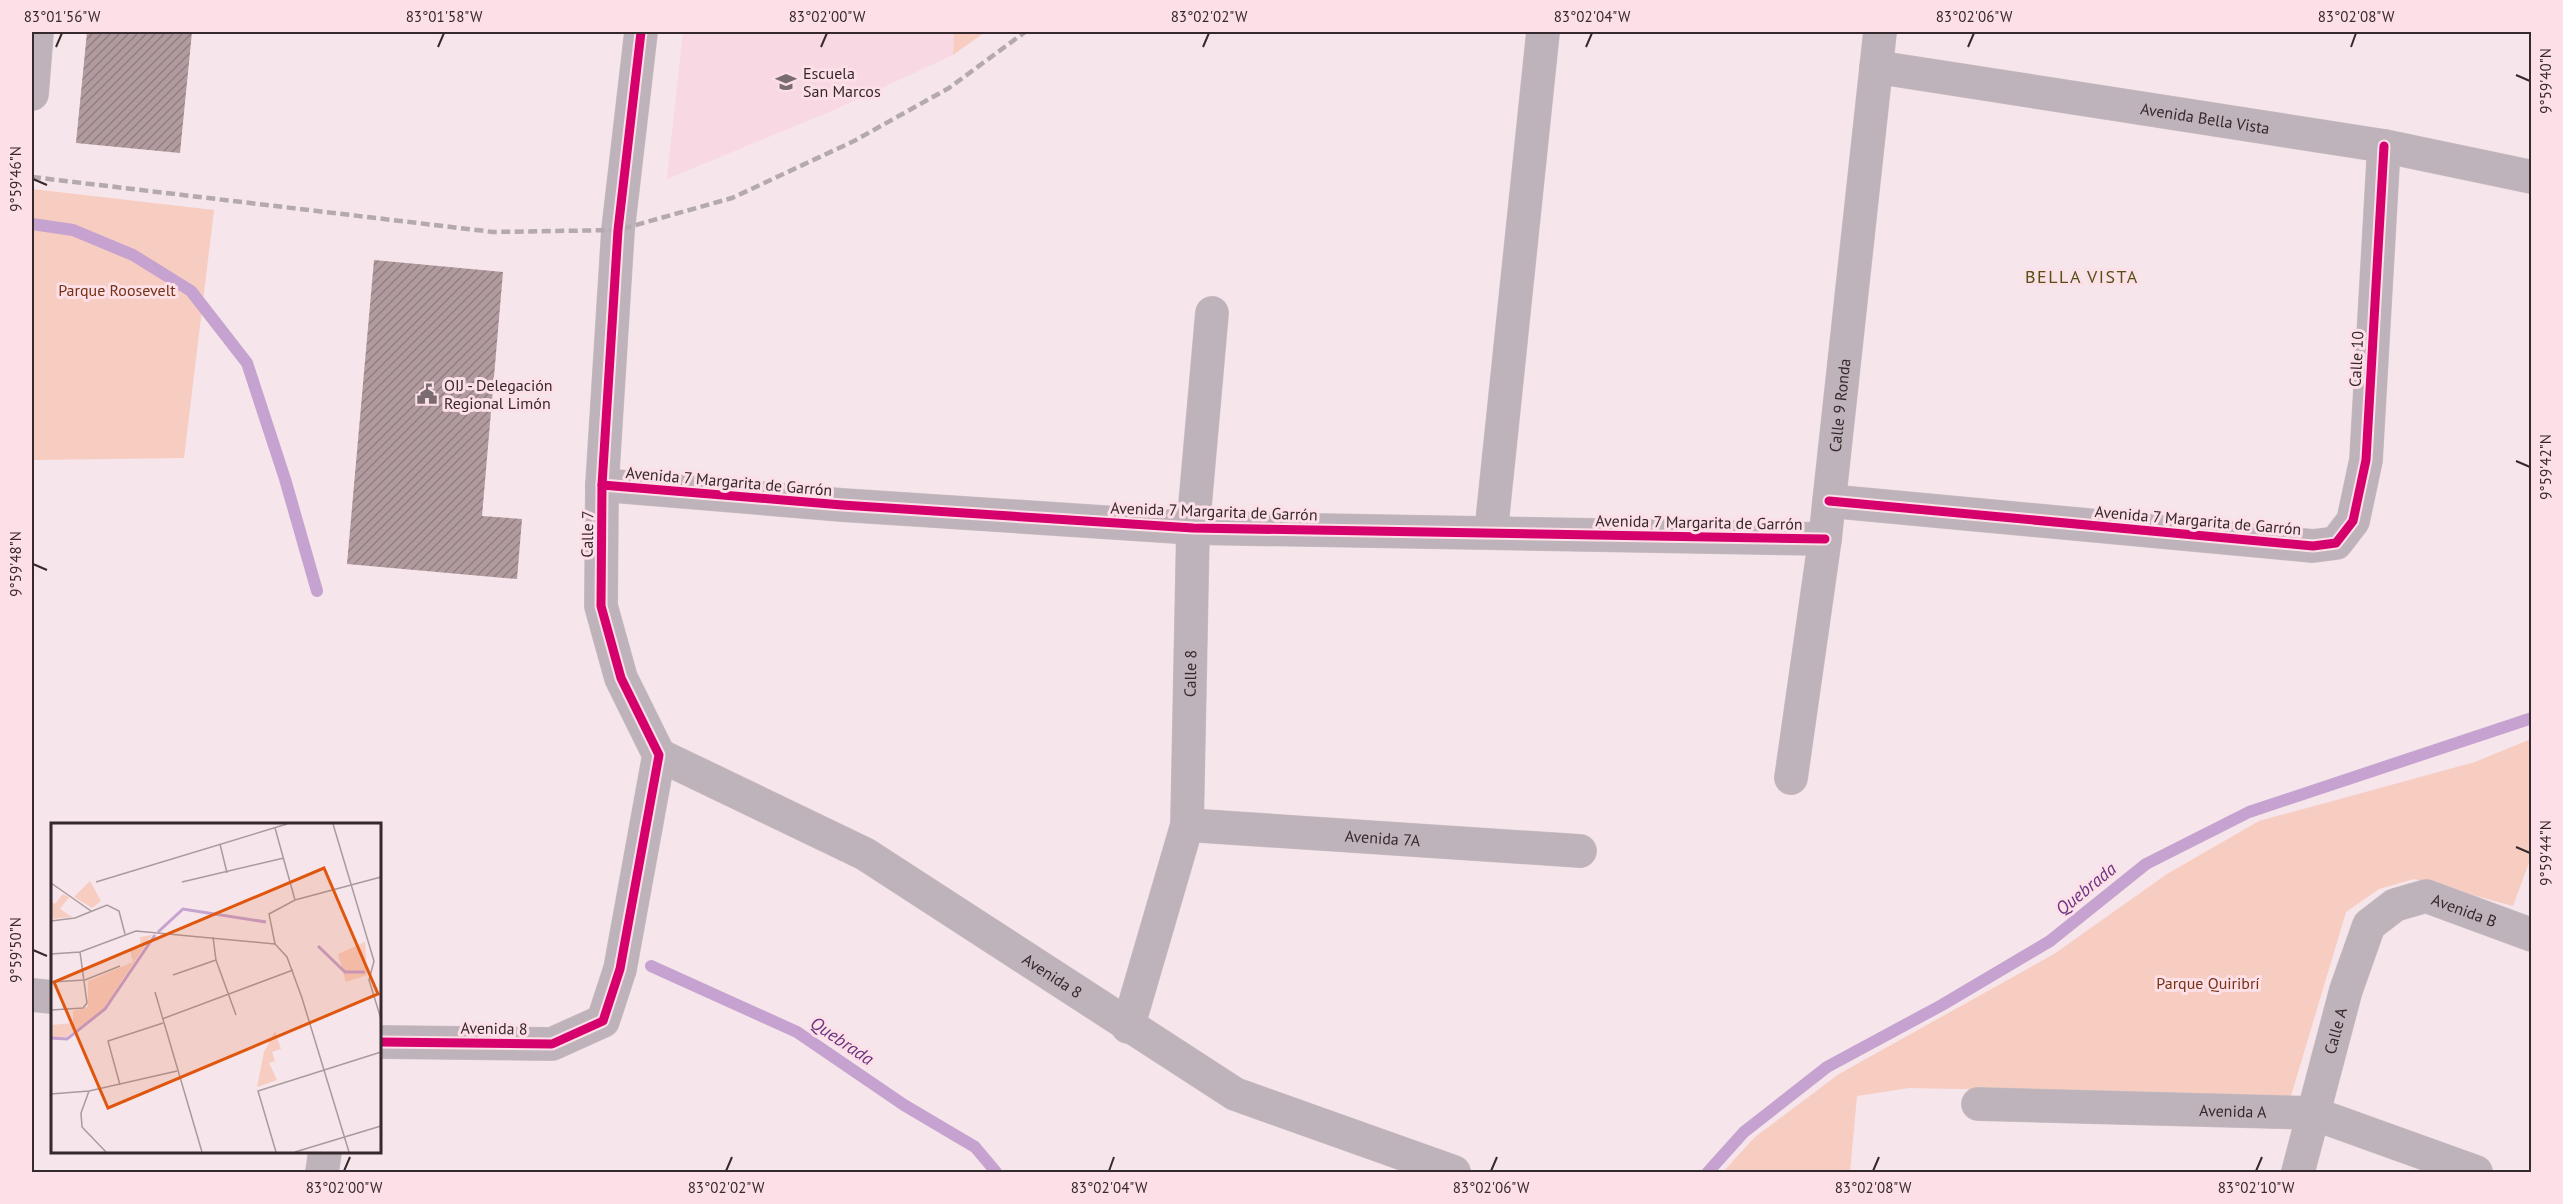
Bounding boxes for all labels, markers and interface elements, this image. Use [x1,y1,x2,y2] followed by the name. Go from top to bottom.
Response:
[24,7,101,26] text: 83°01'56"W
[406,7,483,26] text: 83°01'58"W
[789,7,866,26] text: 83°02'00"W
[1171,7,1248,26] text: 83°02'02"W
[1554,7,1631,26] text: 83°02'04"W
[1936,7,2013,26] text: 83°02'06"W
[2318,7,2395,26] text: 83°02'08"W
[2536,48,2555,114] text: 9°59'40"N
[803,63,881,101] place label: Escuela San Marcos
[774,70,798,94] school or university icon: Escuela San Marcos
[2139,98,2271,138] street label: Avenida Bella Vista
[6,146,25,212] text: 9°59'46"N
[2025,265,2139,288] district label: BELLA VISTA
[58,280,176,300] park label: Parque Roosevelt
[2345,330,2367,387] street label: Calle 10
[1824,357,1855,453] street label: Calle 9 Ronda
[444,375,553,413] place label: OIJ - Delegación Regional Limón
[415,382,439,406] public building icon: OIJ - Delegación Regional Limón
[2536,434,2555,500] text: 9°59'42"N
[625,462,833,500] street label: Avenida 7 Margarita de Garrón
[1110,497,1318,525] street label: Avenida 7 Margarita de Garrón
[2094,501,2302,539] street label: Avenida 7 Margarita de Garrón
[577,510,597,558] street label: Calle 7
[1595,510,1803,534] street label: Avenida 7 Margarita de Garrón
[6,531,25,597] text: 9°59'48"N
[1180,650,1201,697] street label: Calle 8
[2536,820,2555,886] text: 9°59'44"N
[51,823,381,1153] inset map
[1344,825,1422,850] street label: Avenida 7A
[2051,857,2121,920] water label: Quebrada
[2429,889,2499,931] street label: Avenida B
[6,917,25,983] text: 9°59'50"N
[1019,949,1086,1002] street label: Avenida 8
[2156,973,2260,993] park label: Parque Quiribrí
[2320,1005,2351,1056] street label: Calle A
[806,1011,878,1070] water label: Quebrada
[460,1017,528,1039] street label: Avenida 8
[2199,1100,2267,1122] street label: Avenida A
[306,1178,383,1197] text: 83°02'00"W
[688,1178,765,1197] text: 83°02'02"W
[1071,1178,1148,1197] text: 83°02'04"W
[1453,1178,1530,1197] text: 83°02'06"W
[1835,1178,1912,1197] text: 83°02'08"W
[2218,1178,2295,1197] text: 83°02'10"W

